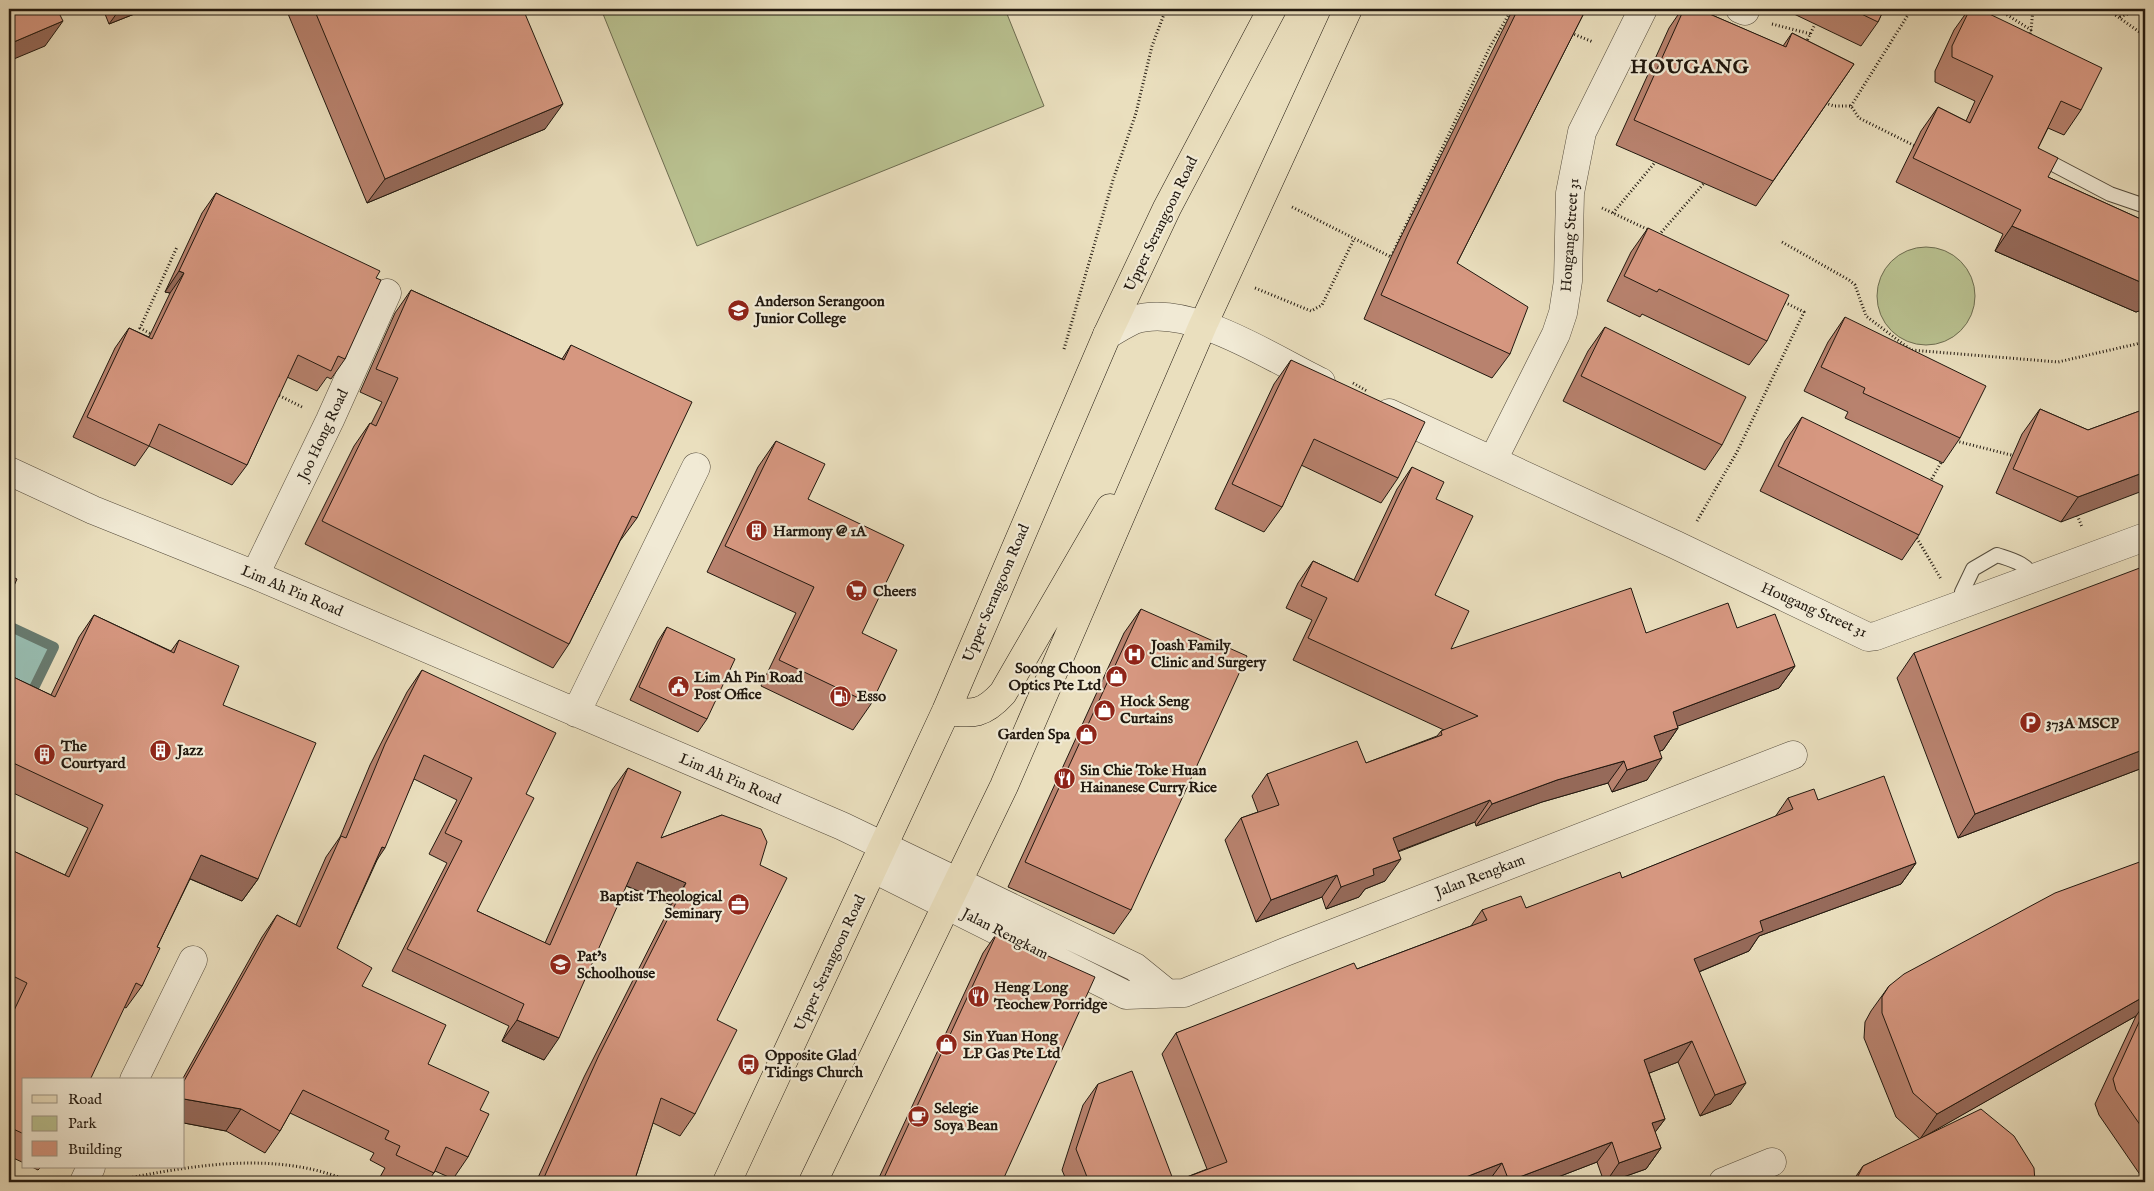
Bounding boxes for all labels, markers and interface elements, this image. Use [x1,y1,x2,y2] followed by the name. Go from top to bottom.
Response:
[1630,55,1750,80] district label: HOUGANG
[1120,152,1202,295] street label: Upper Serangoon Road
[1557,177,1583,293] street label: Hougang Street 31
[753,292,885,328] place label: Anderson Serangoon Junior College
[727,298,751,322] school or university icon: Anderson Serangoon Junior College
[293,385,353,486] street label: Joo Hong Road
[745,519,769,543] building icon: Harmony @ 1A
[958,520,1034,665] street label: Upper Serangoon Road
[773,522,867,541] place label: Harmony @ 1A
[238,561,347,621] street label: Lim Ah Pin Road
[1758,578,1870,642] street label: Hougang Street 31
[845,579,869,603] supermarket icon: Cheers
[873,582,917,601] place label: Cheers
[1149,636,1267,672] place label: Joash Family Clinic and Surgery
[1123,642,1147,666] hospital icon: Joash Family Clinic and Surgery
[1009,659,1102,695] place label: Soong Choon Optics Pte Ltd
[1105,665,1129,689] shop icon: Soong Choon Optics Pte Ltd
[694,668,804,704] place label: Lim Ah Pin Road Post Office
[666,674,690,698] public building icon: Lim Ah Pin Road Post Office
[829,684,853,708] fuel station icon: Esso
[857,687,886,706] place label: Esso
[1120,692,1190,728] place label: Hock Seng Curtains
[1092,698,1116,722] shop icon: Hock Seng Curtains
[2018,711,2042,735] parking icon: 373A MSCP
[2046,714,2119,733] place label: 373A MSCP
[1074,722,1098,746] shop icon: Garden Spa
[998,725,1071,744] place label: Garden Spa
[60,737,126,773] place label: The Courtyard
[149,738,173,762] building icon: Jazz
[175,741,203,760] place label: Jazz
[33,743,57,767] building icon: The Courtyard
[676,749,785,809] street label: Lim Ah Pin Road
[1080,761,1217,797] place label: Sin Chie Toke Huan Hainanese Curry Rice
[1052,767,1076,791] restaurant icon: Sin Chie Toke Huan Hainanese Curry Rice
[1431,850,1528,903] street label: Jalan Rengkam
[600,887,723,923] place label: Baptist Theological Seminary
[790,891,870,1034] street label: Upper Serangoon Road
[726,893,750,917] office icon: Baptist Theological Seminary
[957,903,1052,964] street label: Jalan Rengkam
[577,947,655,983] place label: Pat's Schoolhouse
[549,953,573,977] school or university icon: Pat's Schoolhouse
[993,978,1108,1014] place label: Heng Long Teochew Porridge
[966,984,990,1008] restaurant icon: Heng Long Teochew Porridge
[963,1027,1061,1063] place label: Sin Yuan Hong LP Gas Pte Ltd
[935,1033,959,1057] shop icon: Sin Yuan Hong LP Gas Pte Ltd
[764,1046,864,1082] place label: Opposite Glad Tidings Church
[737,1052,761,1076] bus stop icon: Opposite Glad Tidings Church
[22,1078,185,1168] legend
[68,1090,103,1109] text: Road
[934,1099,998,1135] place label: Selegie Soya Bean
[906,1105,930,1129] cafe icon: Selegie Soya Bean
[68,1114,98,1133] text: Park
[68,1140,123,1159] text: Building

